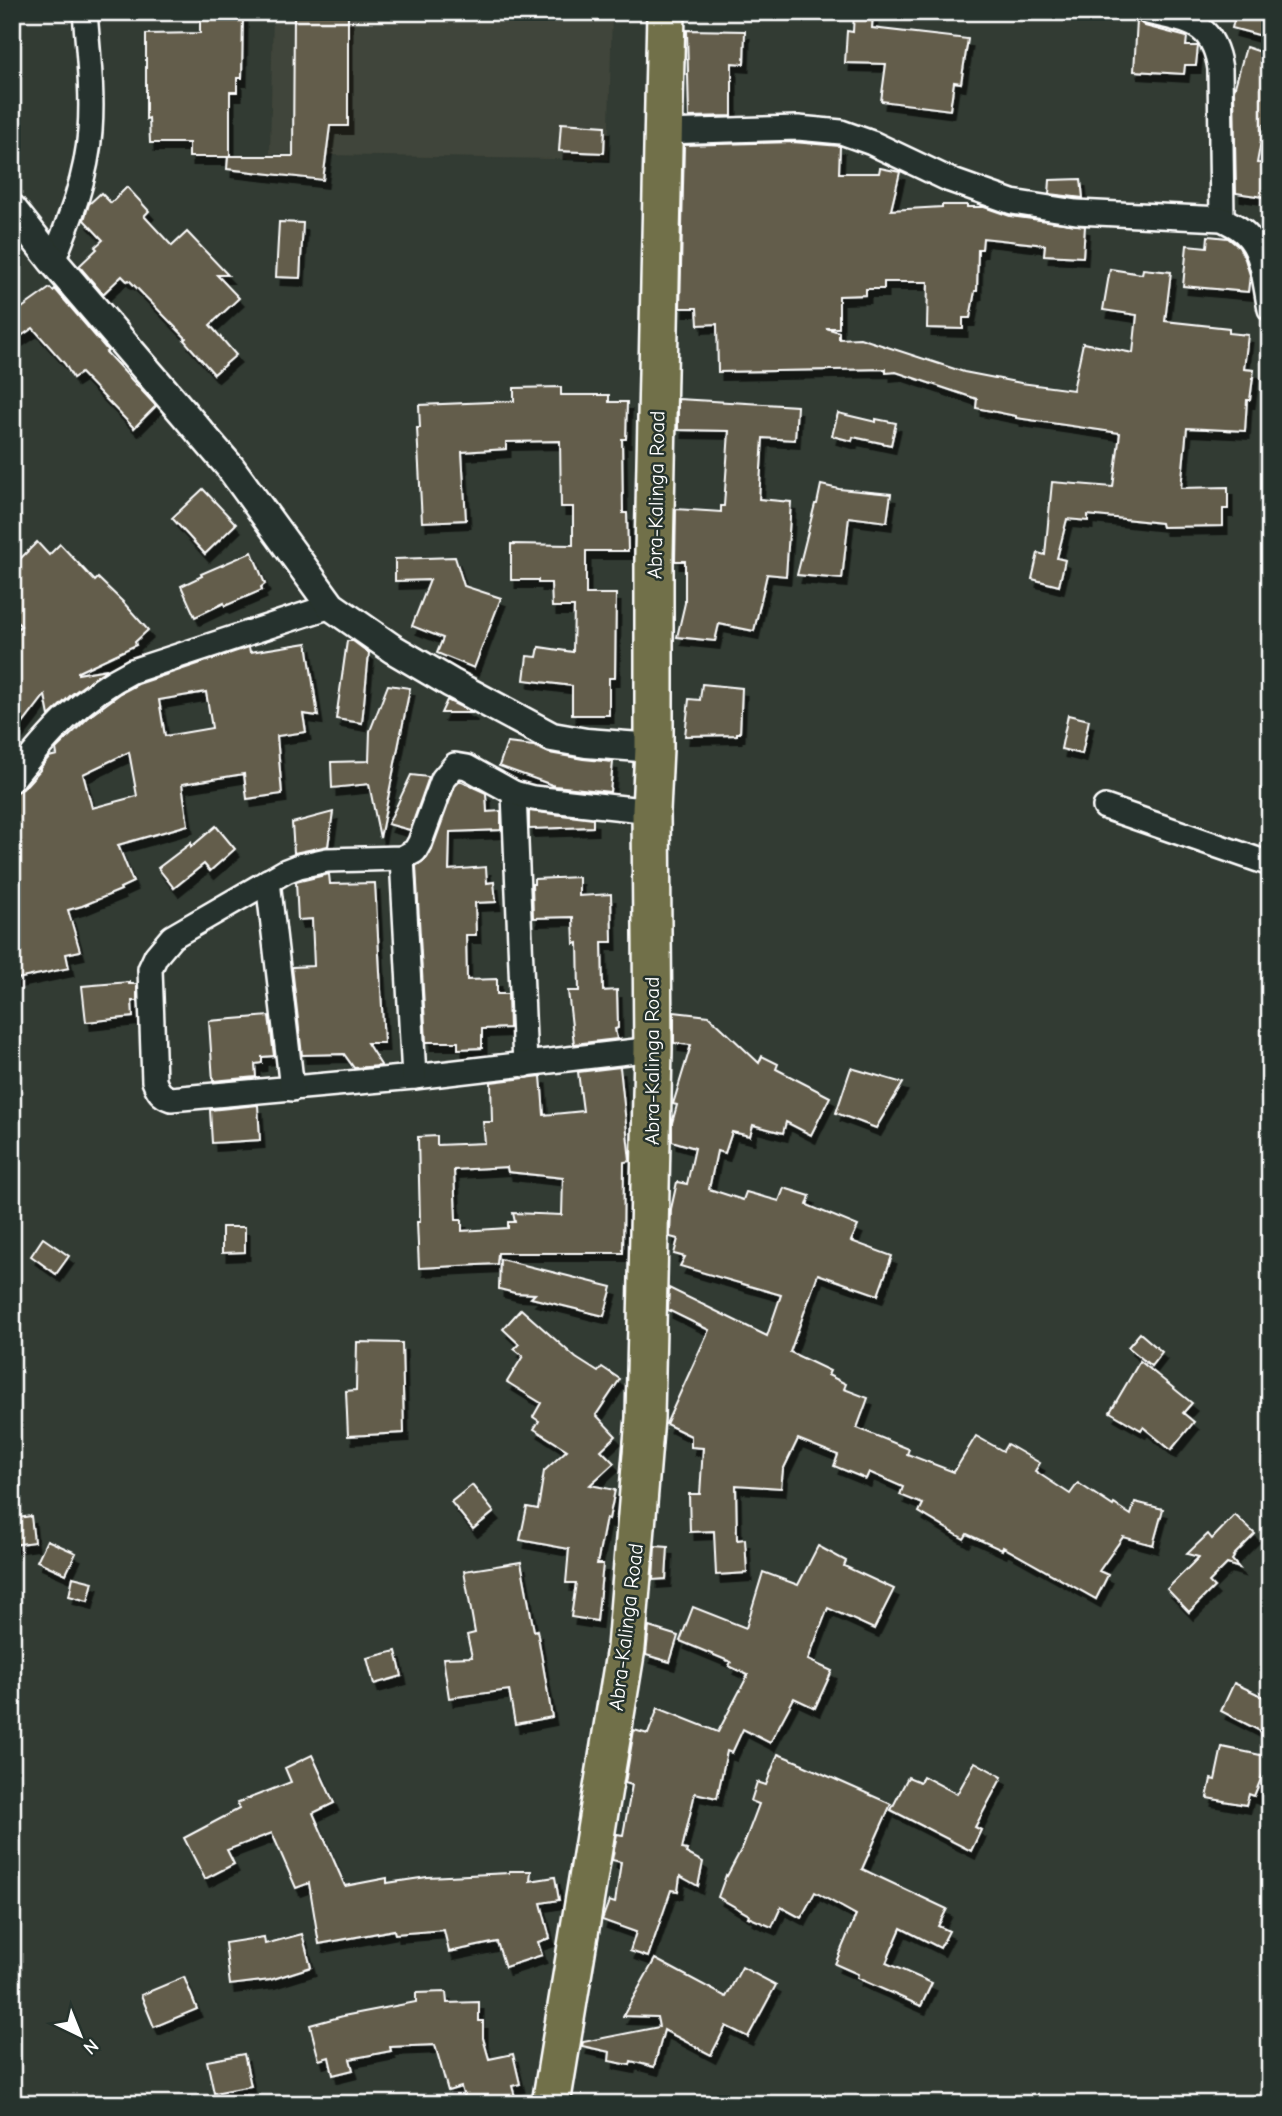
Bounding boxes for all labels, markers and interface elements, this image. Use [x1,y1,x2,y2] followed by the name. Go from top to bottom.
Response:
[643,411,669,579] street label: Abra-Kalinga Road
[640,977,664,1145] street label: Abra-Kalinga Road
[604,1542,648,1712] street label: Abra-Kalinga Road
[46,2000,116,2070] north arrow
[79,2034,103,2059] text: N

